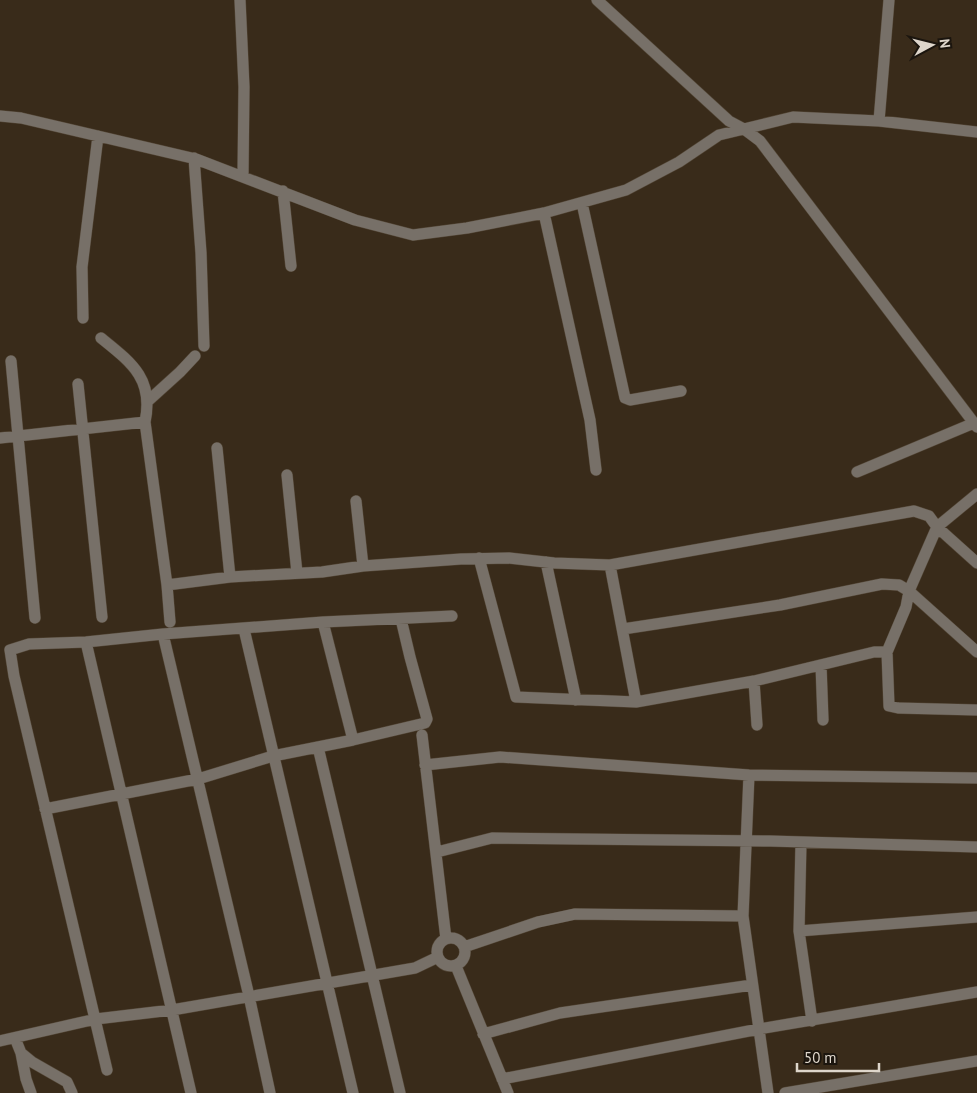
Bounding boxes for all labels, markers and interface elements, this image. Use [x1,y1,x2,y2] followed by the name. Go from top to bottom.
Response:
[907,20,957,70] north arrow
[935,38,954,49] text: N
[797,1040,880,1072] scale bar
[804,1048,837,1067] text: 50 m

